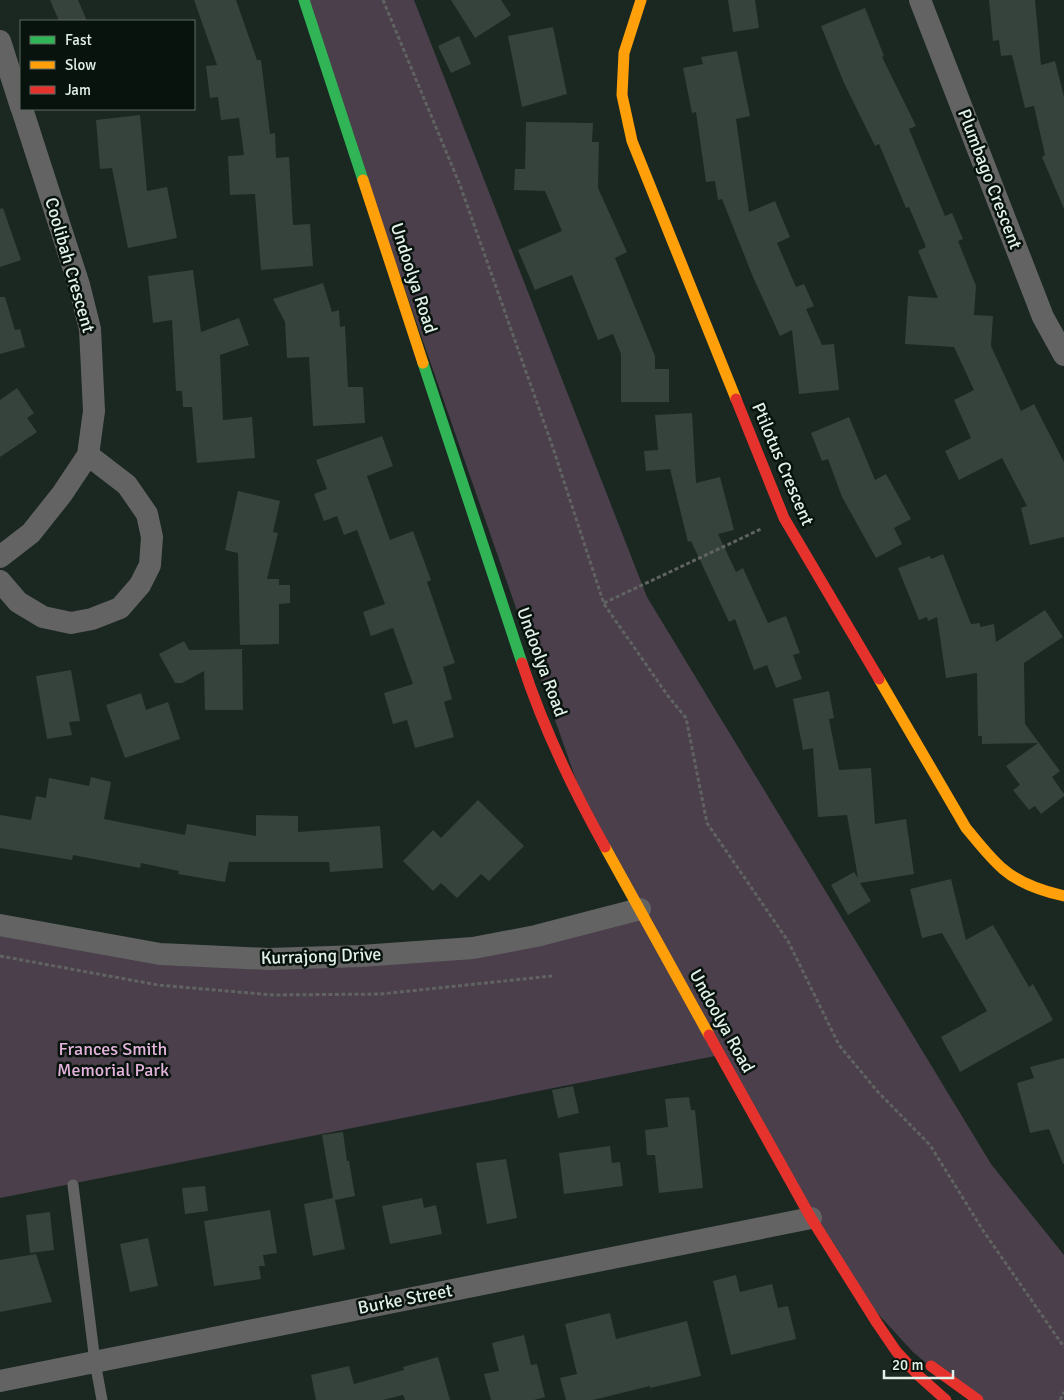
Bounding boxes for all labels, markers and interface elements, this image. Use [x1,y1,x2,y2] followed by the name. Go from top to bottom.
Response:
[20,20,195,110] legend
[65,31,92,49] text: Fast
[65,56,96,74] text: Slow
[65,81,91,99] text: Jam
[953,106,1027,252] street label: Plumbago Crescent
[40,195,100,335] street label: Coolibah Crescent
[386,220,442,336] street label: Undoolya Road
[747,399,819,529] street label: Ptilotus Crescent
[512,604,572,720] street label: Undoolya Road
[260,943,382,969] street label: Kurrajong Drive
[685,965,759,1077] street label: Undoolya Road
[57,1038,169,1081] park label: Frances Smith Memorial Park
[356,1279,454,1319] street label: Burke Street
[884,1348,953,1380] scale bar
[892,1356,923,1374] text: 20 m

